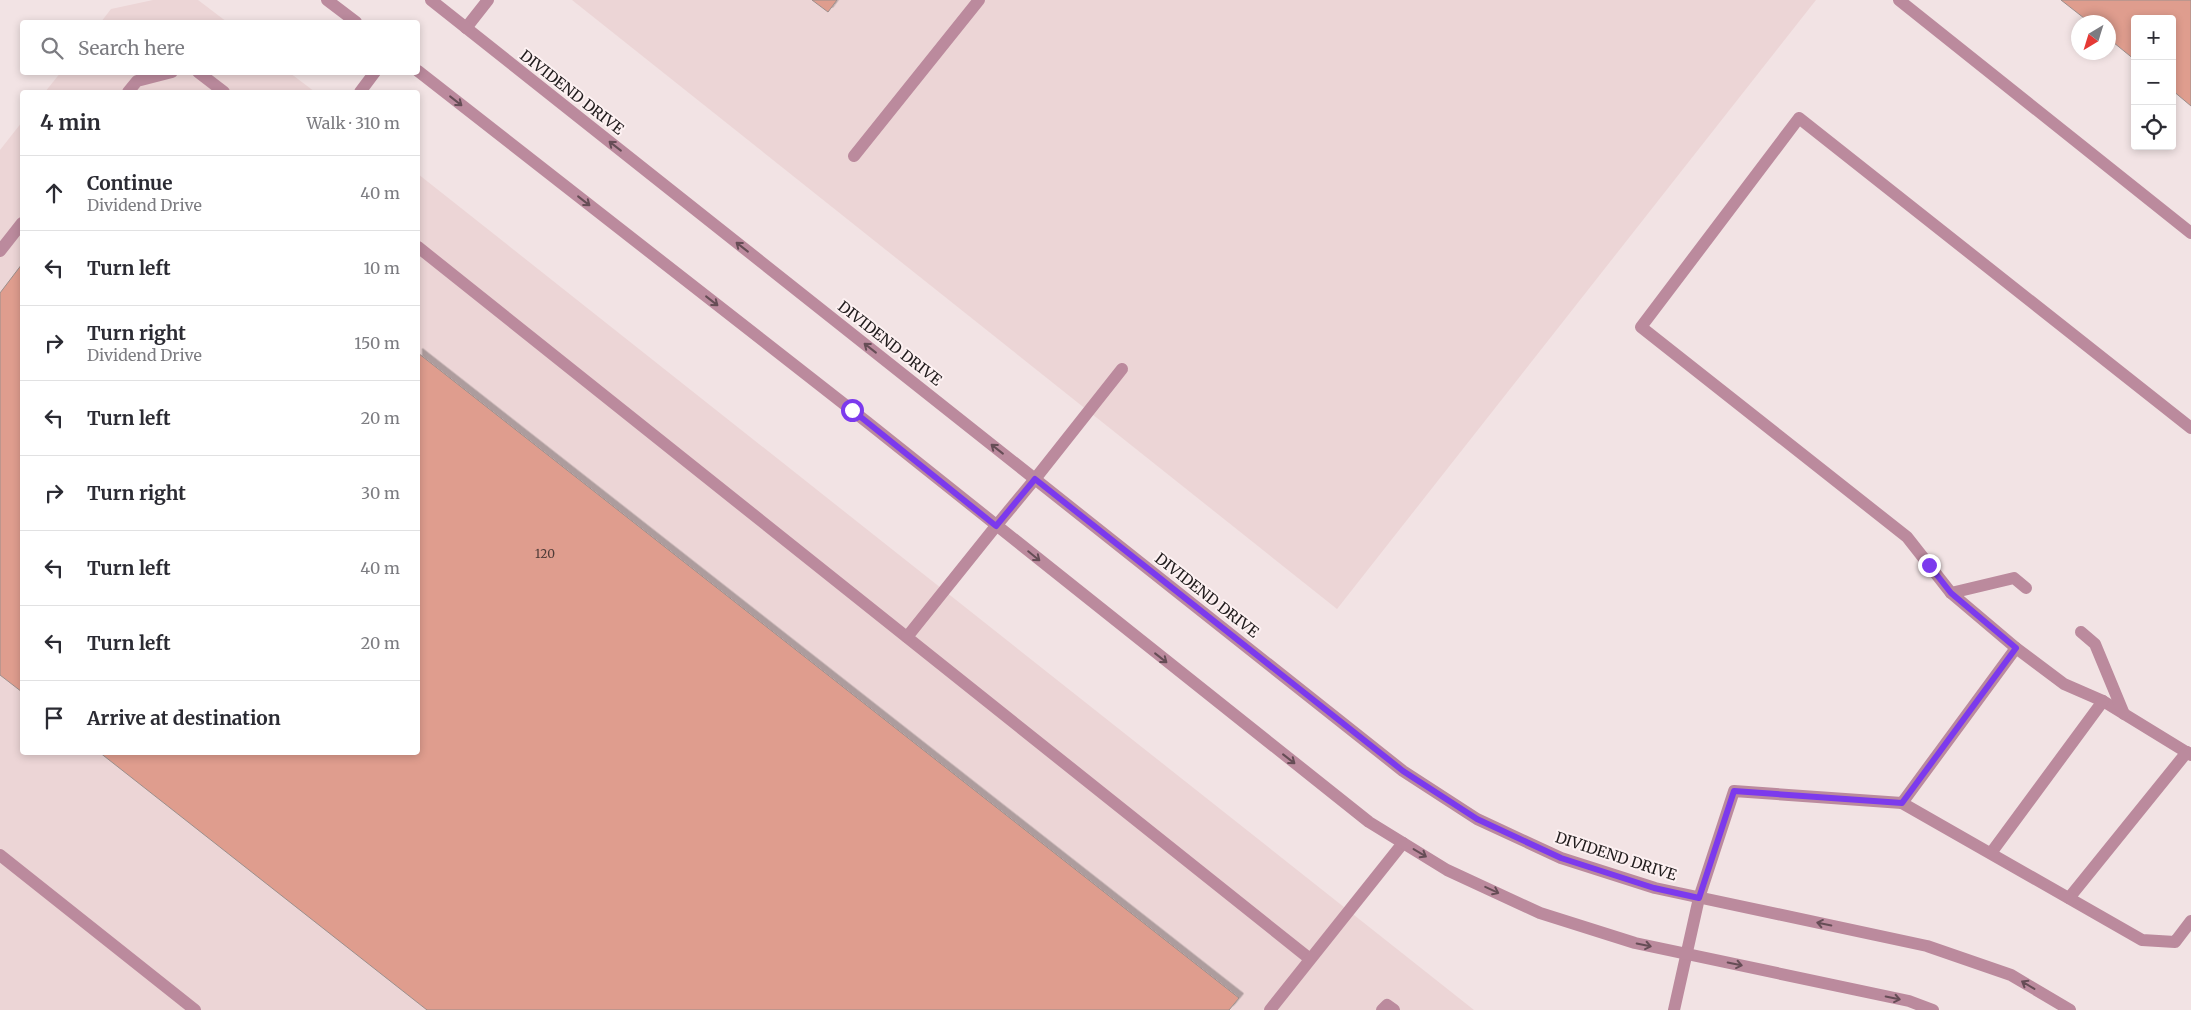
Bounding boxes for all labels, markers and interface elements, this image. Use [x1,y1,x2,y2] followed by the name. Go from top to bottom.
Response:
[2071,15,2116,60] north arrow
[2131,15,2176,150] map controls
[2131,15,2176,60] button: +
[20,20,420,75] search box
[38,34,66,62] icon: search
[78,36,185,60] text: Search here
[516,46,628,139] street label: DIVIDEND DRIVE
[2131,60,2176,105] button: −
[449,95,462,106] one-way arrow
[2131,105,2176,150] button: locate
[40,109,101,136] text: 4 min
[307,113,400,133] text: Walk · 310 m
[609,141,622,152] one-way arrow
[87,171,173,195] text: Continue
[40,179,68,207] icon: ahead
[360,183,400,203] text: 40 m
[87,195,202,215] text: Dividend Drive
[577,195,590,206] one-way arrow
[736,242,749,253] one-way arrow
[40,254,68,282] icon: left
[87,256,171,280] text: Turn left
[363,258,400,278] text: 10 m
[705,295,718,306] one-way arrow
[834,297,946,390] street label: DIVIDEND DRIVE
[87,321,186,345] text: Turn right
[40,329,68,357] icon: right
[354,333,400,353] text: 150 m
[863,343,876,354] one-way arrow
[87,345,202,365] text: Dividend Drive
[841,399,864,422] route start
[40,404,68,432] icon: left
[87,406,171,430] text: Turn left
[361,408,400,428] text: 20 m
[990,444,1004,454] one-way arrow
[40,479,68,507] icon: right
[87,481,186,505] text: Turn right
[361,483,400,503] text: 30 m
[535,546,555,561] house number: 120
[1151,549,1263,642] street label: DIVIDEND DRIVE
[1027,551,1040,562] one-way arrow
[40,554,68,582] icon: left
[1918,554,1941,577] route end
[87,556,171,580] text: Turn left
[360,558,400,578] text: 40 m
[40,629,68,657] icon: left
[87,631,171,655] text: Turn left
[361,633,400,653] text: 20 m
[1154,652,1167,663] one-way arrow
[40,704,68,732] icon: arrive
[87,706,281,730] text: Arrive at destination
[1282,753,1295,764] one-way arrow
[1553,827,1680,885] street label: DIVIDEND DRIVE
[1413,849,1427,859] one-way arrow
[1484,886,1499,896] one-way arrow
[1817,919,1833,928] one-way arrow
[1636,941,1652,950] one-way arrow
[1726,960,1742,969] one-way arrow
[2022,980,2036,990] one-way arrow
[1885,994,1901,1003] one-way arrow

